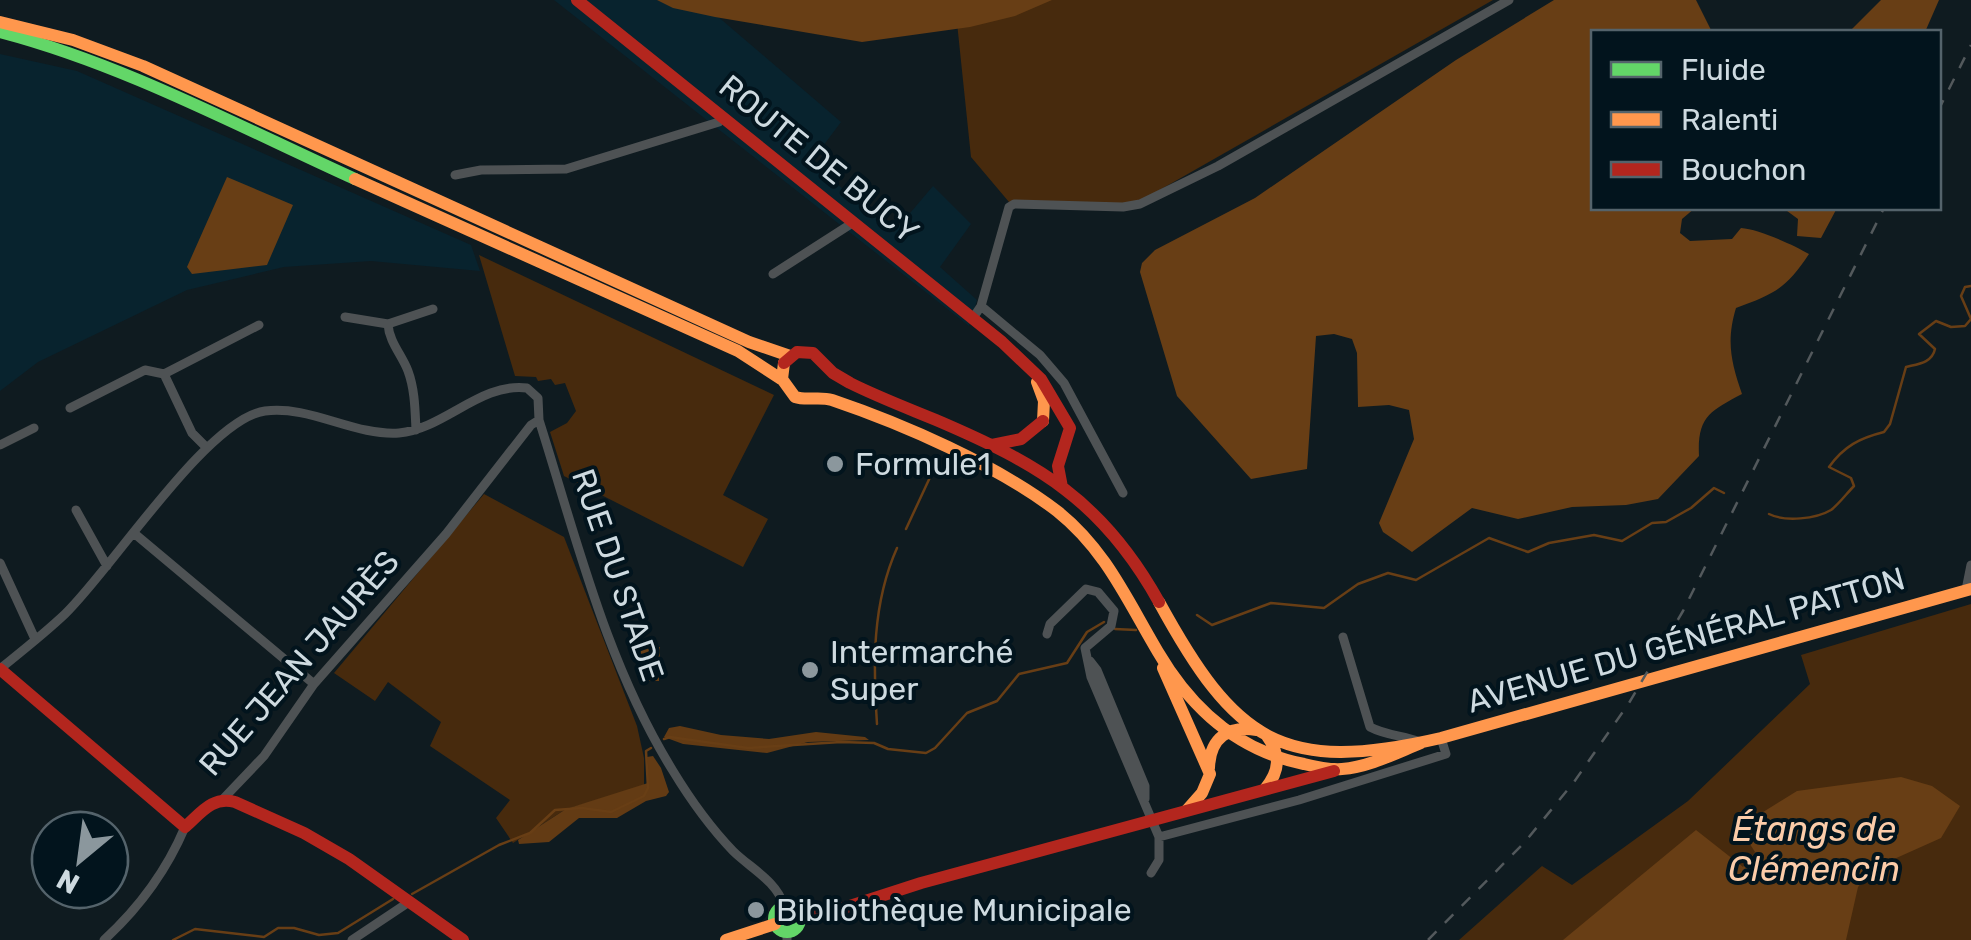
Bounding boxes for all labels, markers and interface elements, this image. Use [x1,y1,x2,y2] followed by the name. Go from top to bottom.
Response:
[1591,30,1941,210] legend
[1681,52,1766,88] text: Fluide
[712,67,926,251] street label: ROUTE DE BUCY
[1681,102,1778,138] text: Ralenti
[1681,152,1807,188] text: Bouchon
[855,445,991,483] place label: Formule1
[824,453,846,475] marker: Formule1
[564,464,672,686] street label: RUE DU STADE
[191,543,407,783] street label: RUE JEAN JAURÈS
[1463,559,1909,721] street label: AVENUE DU GÉNÉRAL PATTON
[830,633,1014,708] place label: Intermarché Super
[799,659,821,681] marker: Intermarché Super
[1728,808,1900,890] water label: Étangs de Clémencin
[30,810,130,910] north arrow
[51,862,85,901] text: N
[776,891,1132,929] place label: Bibliothèque Municipale
[745,899,767,921] marker: Bibliothèque Municipale

